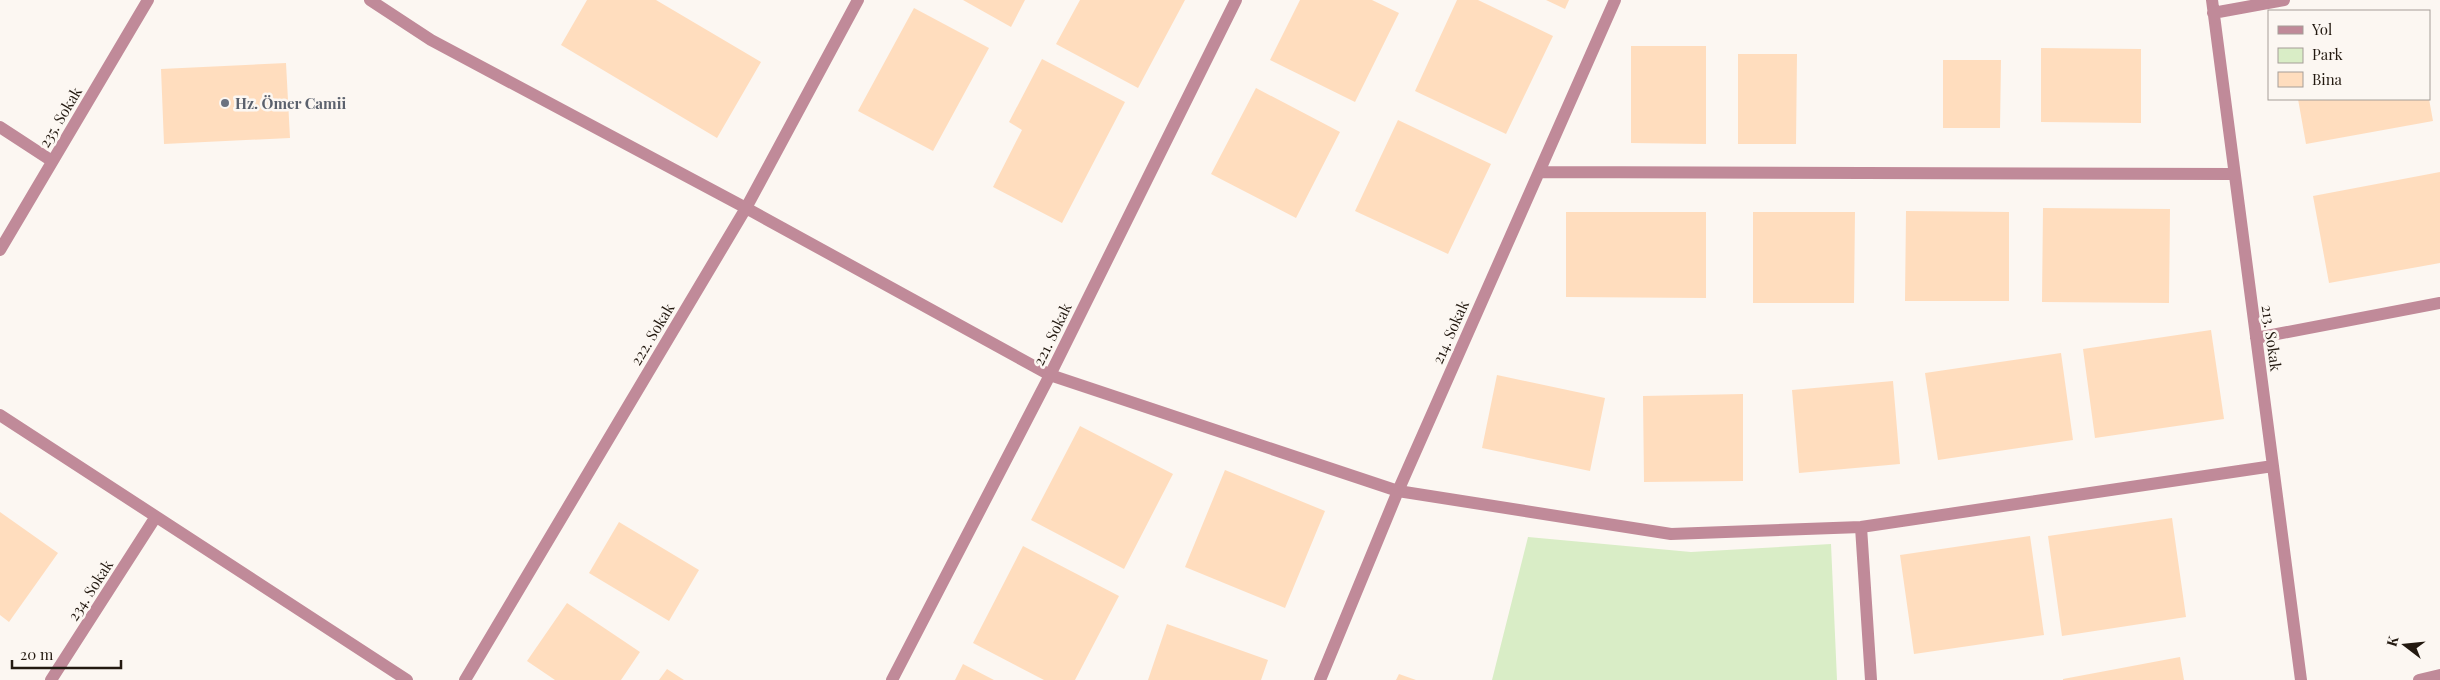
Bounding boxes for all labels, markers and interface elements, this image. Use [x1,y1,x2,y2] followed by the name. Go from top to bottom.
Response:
[2268,10,2430,100] legend
[2311,19,2332,39] text: Yol
[2312,44,2344,64] text: Park
[2312,69,2343,89] text: Bina
[34,82,86,151] street label: 235. Sokak
[235,93,346,113] place label: Hz. Ömer Camii
[219,97,231,109] marker: Hz. Ömer Camii
[1427,296,1473,367] street label: 214. Sokak
[626,299,679,369] street label: 222. Sokak
[1028,299,1076,369] street label: 221. Sokak
[2257,304,2287,373] street label: 213. Sokak
[63,555,118,624] street label: 234. Sokak
[2380,620,2430,670] north arrow
[2382,633,2403,649] text: K
[12,638,121,670] scale bar
[20,644,54,664] text: 20 m

